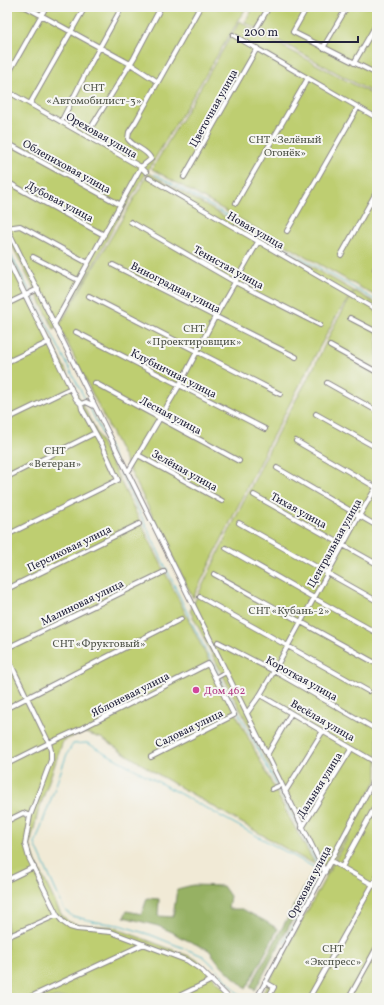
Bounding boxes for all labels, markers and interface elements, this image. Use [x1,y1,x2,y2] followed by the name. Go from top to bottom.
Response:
[238,18,358,44] scale bar
[244,25,278,41] text: 200 m
[187,67,242,150] street label: Цветочная улица
[47,81,142,109] park label: СНТ «Автомобилист-3»
[63,110,140,163] street label: Ореховая улица
[249,133,322,161] park label: СНТ «Зелёный Огонёк»
[19,137,114,198] street label: Облепиховая улица
[23,178,96,227] street label: Дубовая улица
[224,209,287,254] street label: Новая улица
[190,243,267,294] street label: Тенистая улица
[128,259,223,318] street label: Виноградная улица
[147,322,242,350] park label: СНТ «Проектировщик»
[128,346,219,403] street label: Клубничная улица
[137,394,204,439] street label: Лесная улица
[29,444,82,472] park label: СНТ «Ветеран»
[149,447,220,496] street label: Зелёная улица
[267,490,330,533] street label: Тихая улица
[305,496,366,591] street label: Центральная улица
[25,522,115,576] street label: Персиковая улица
[39,577,127,630] street label: Малиновая улица
[248,604,330,619] park label: СНТ «Кубань-2»
[53,637,146,652] park label: СНТ «Фруктовый»
[263,653,340,706] street label: Короткая улица
[89,669,173,722] street label: Яблоневая улица
[204,684,245,699] place label: Дом 462
[191,685,201,695] marker: Дом 462
[287,697,358,746] street label: Весёлая улица
[153,706,227,752] street label: Садовая улица
[294,749,347,822] street label: Дальняя улица
[285,843,336,922] street label: Ореховая улица
[305,942,362,970] park label: СНТ «Экспресс»

